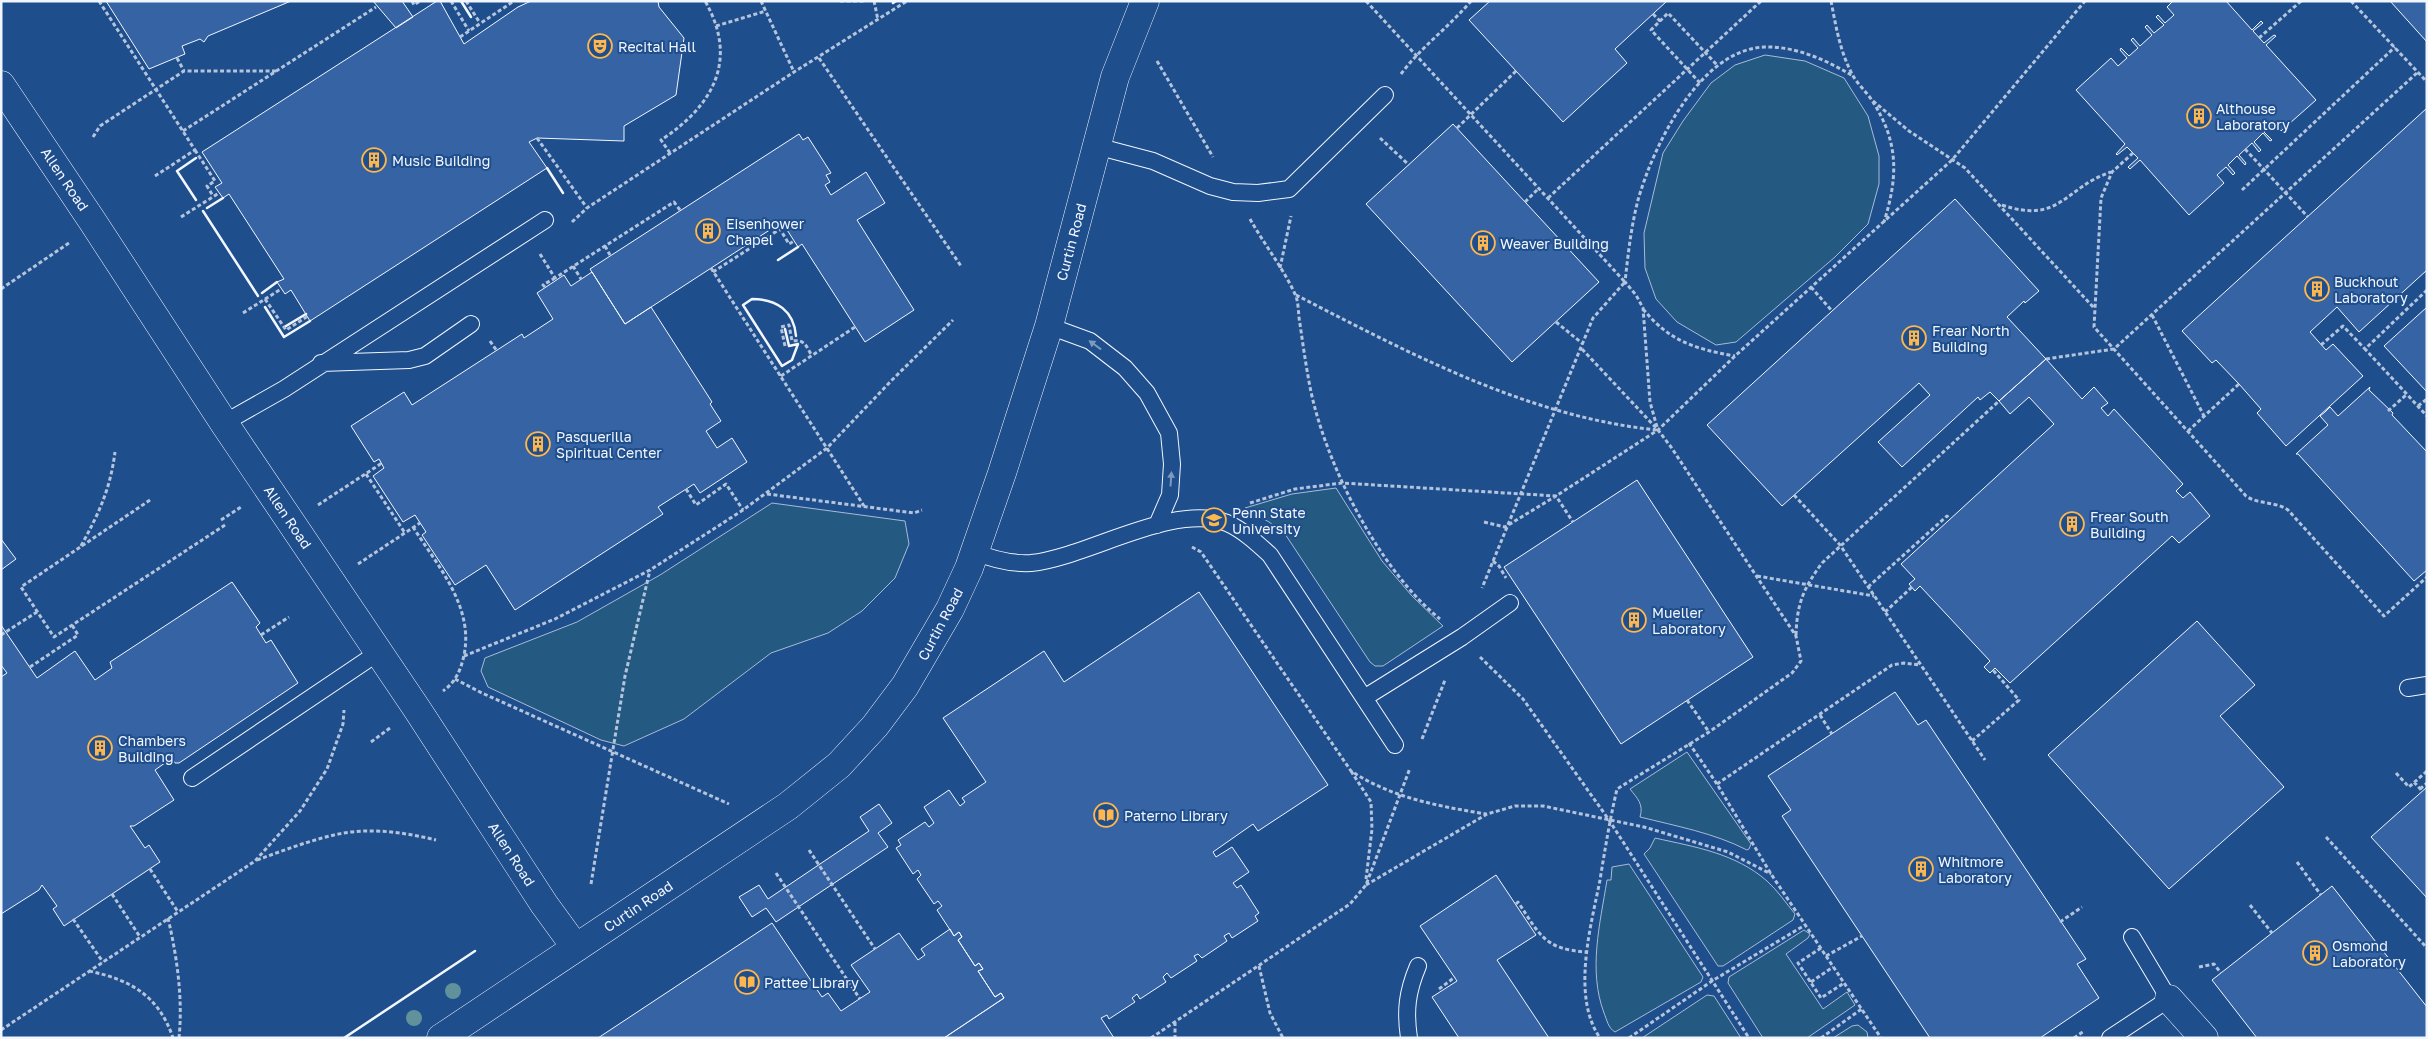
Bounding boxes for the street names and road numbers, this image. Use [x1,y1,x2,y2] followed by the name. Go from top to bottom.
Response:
[38,144,92,214] street label: Allen Road
[1053,201,1089,283] street label: Curtin Road
[261,482,315,552] street label: Allen Road
[914,585,966,663] street label: Curtin Road
[485,819,539,889] street label: Allen Road
[600,877,676,935] street label: Curtin Road

